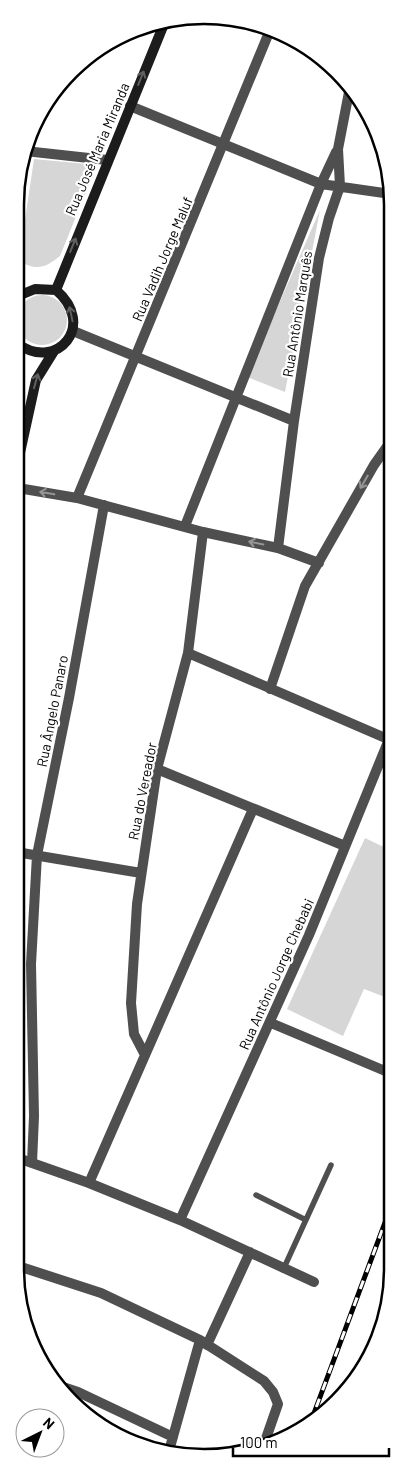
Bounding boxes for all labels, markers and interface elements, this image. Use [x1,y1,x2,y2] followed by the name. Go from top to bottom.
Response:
[137,71,147,86] one-way arrow
[61,80,133,218] street label: Rua José Maria Miranda
[128,194,196,324] street label: Rua Vadih Jorge Maluf
[68,238,78,253] one-way arrow
[279,249,315,378] street label: Rua Antônio Marquês
[66,306,76,322] one-way arrow
[32,373,42,389] one-way arrow
[359,474,369,488] one-way arrow
[40,487,56,497] one-way arrow
[248,538,264,547] one-way arrow
[33,654,71,768] street label: Rua Ângelo Panaro
[124,741,160,841] street label: Rua do Vereador
[235,896,317,1052] street label: Rua Antônio Jorge Chebabi
[15,1408,65,1458] north arrow
[40,1414,58,1432] text: N
[233,1426,389,1458] scale bar
[240,1433,278,1451] text: 100 m

